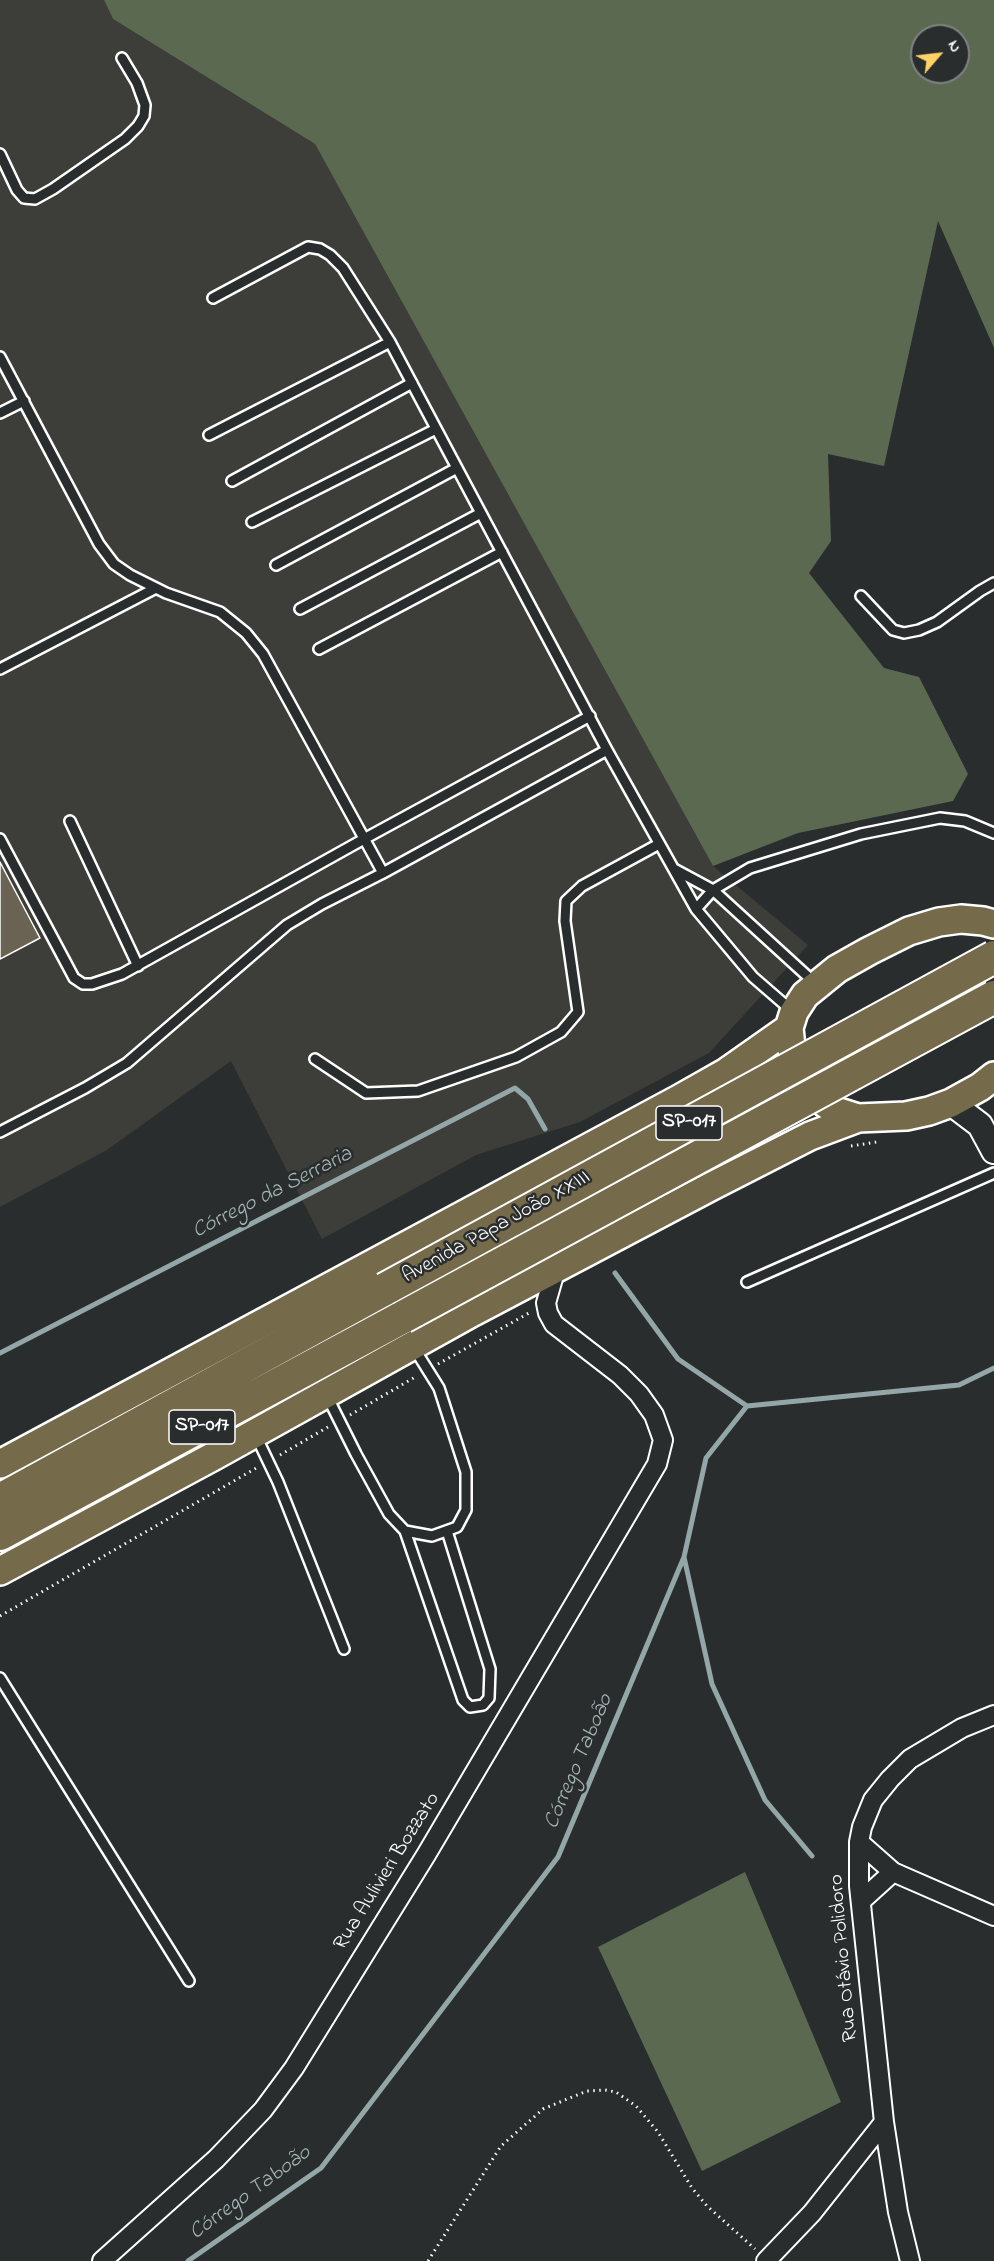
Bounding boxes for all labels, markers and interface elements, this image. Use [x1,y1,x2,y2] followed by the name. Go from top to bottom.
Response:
[910,24,970,84] north arrow
[941,36,967,57] text: N
[656,1106,722,1140] road number: SP-017
[189,1142,357,1246] water label: Córrego da Serraria
[399,1166,595,1290] street label: Avenida Papa João XXIII
[169,1410,235,1444] road number: SP-017
[540,1691,620,1833] water label: Córrego Taboão
[329,1789,447,1955] street label: Rua Aulivieri Bozzato
[825,1873,865,2043] street label: Rua Otávio Polidoro
[185,2141,317,2247] water label: Córrego Taboão

